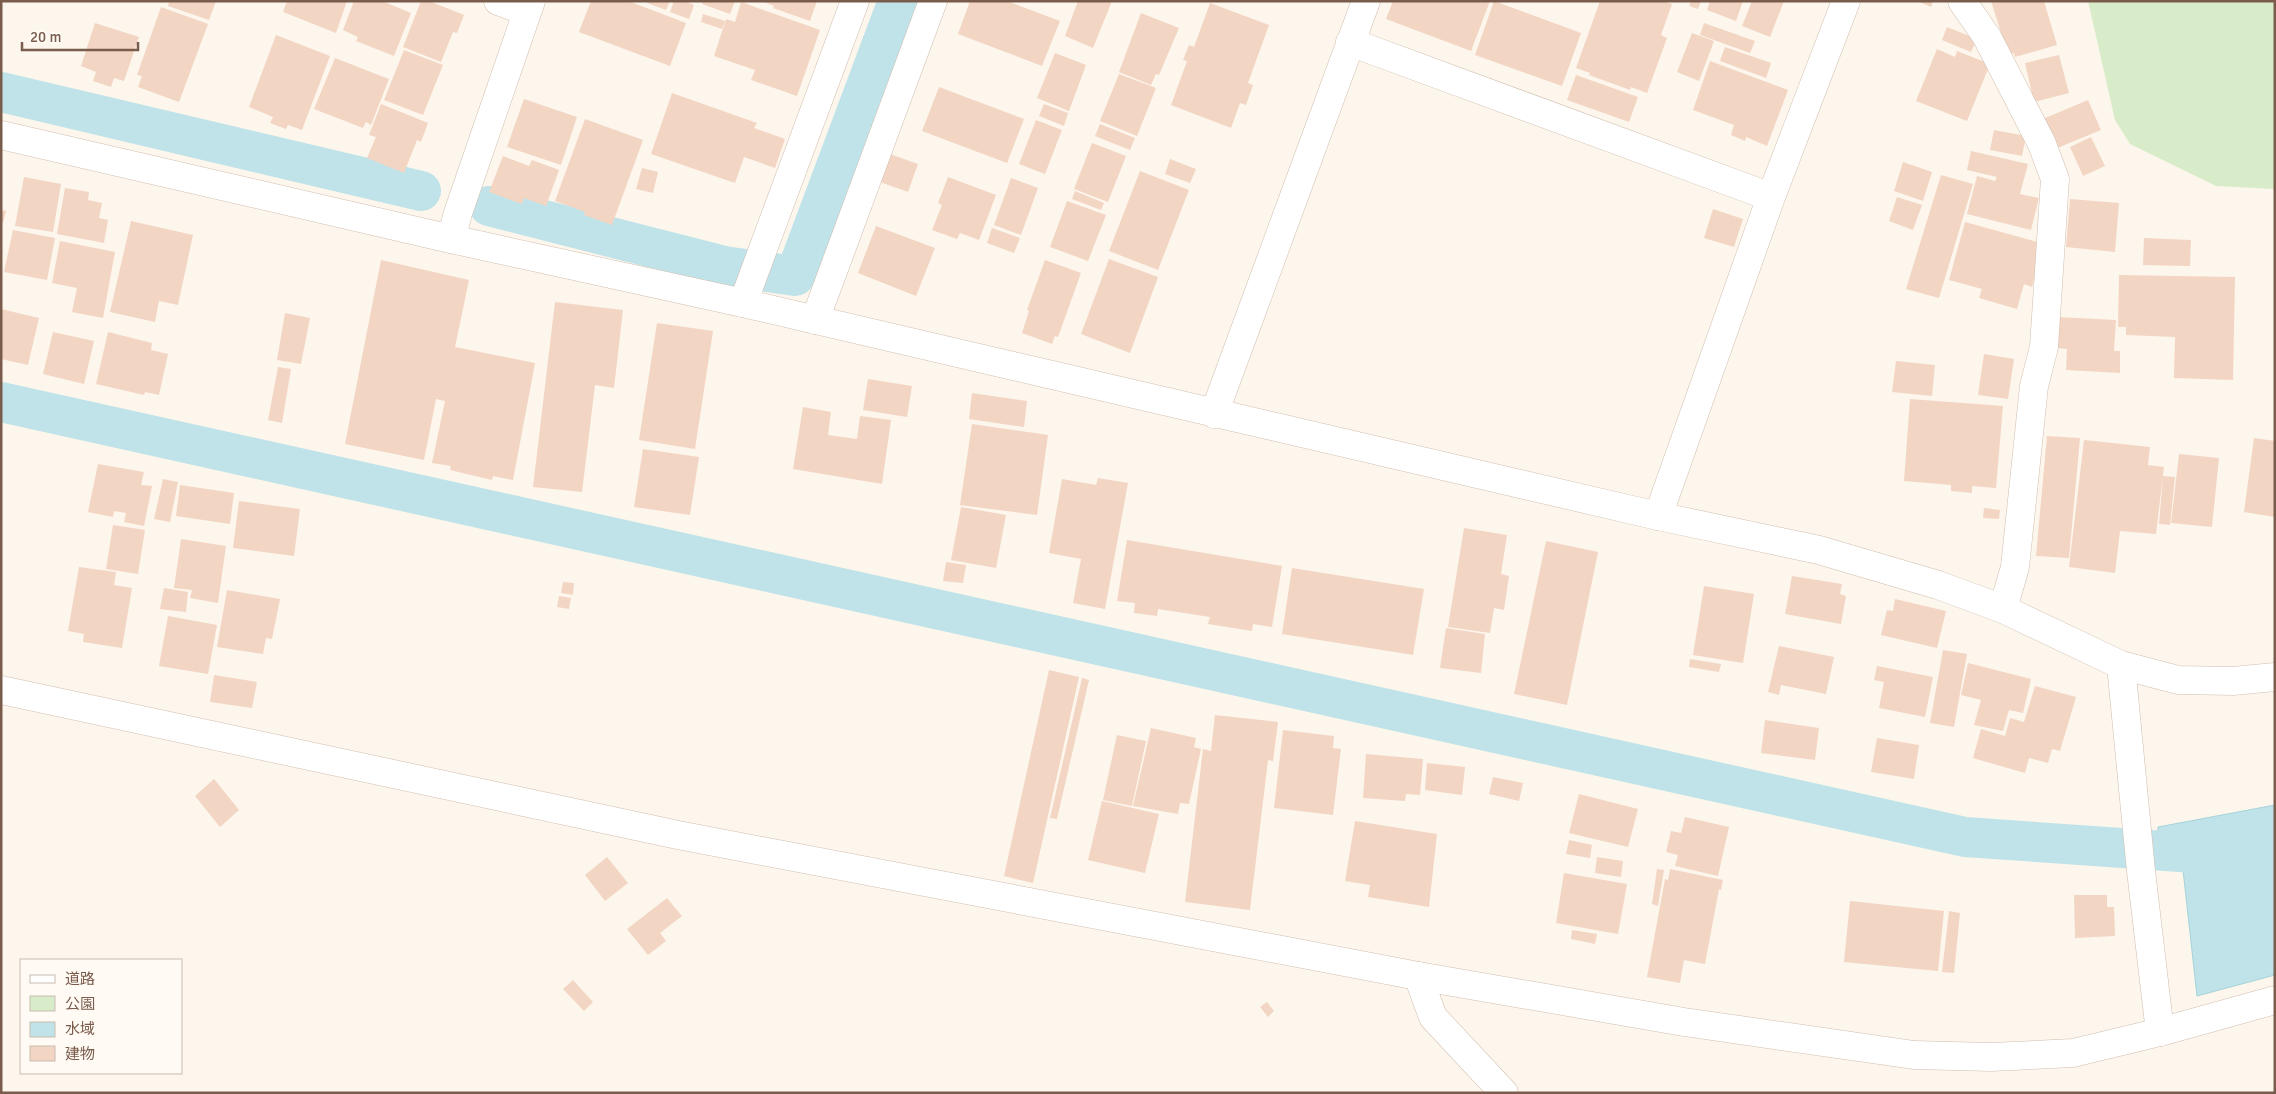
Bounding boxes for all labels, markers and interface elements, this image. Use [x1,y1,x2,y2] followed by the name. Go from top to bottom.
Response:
[22,20,139,52] scale bar
[30,28,61,46] text: 20 m
[20,959,182,1074] legend
[65,970,95,988] text: 道路
[65,995,95,1013] text: 公園
[65,1020,95,1038] text: 水域
[65,1045,95,1063] text: 建物

